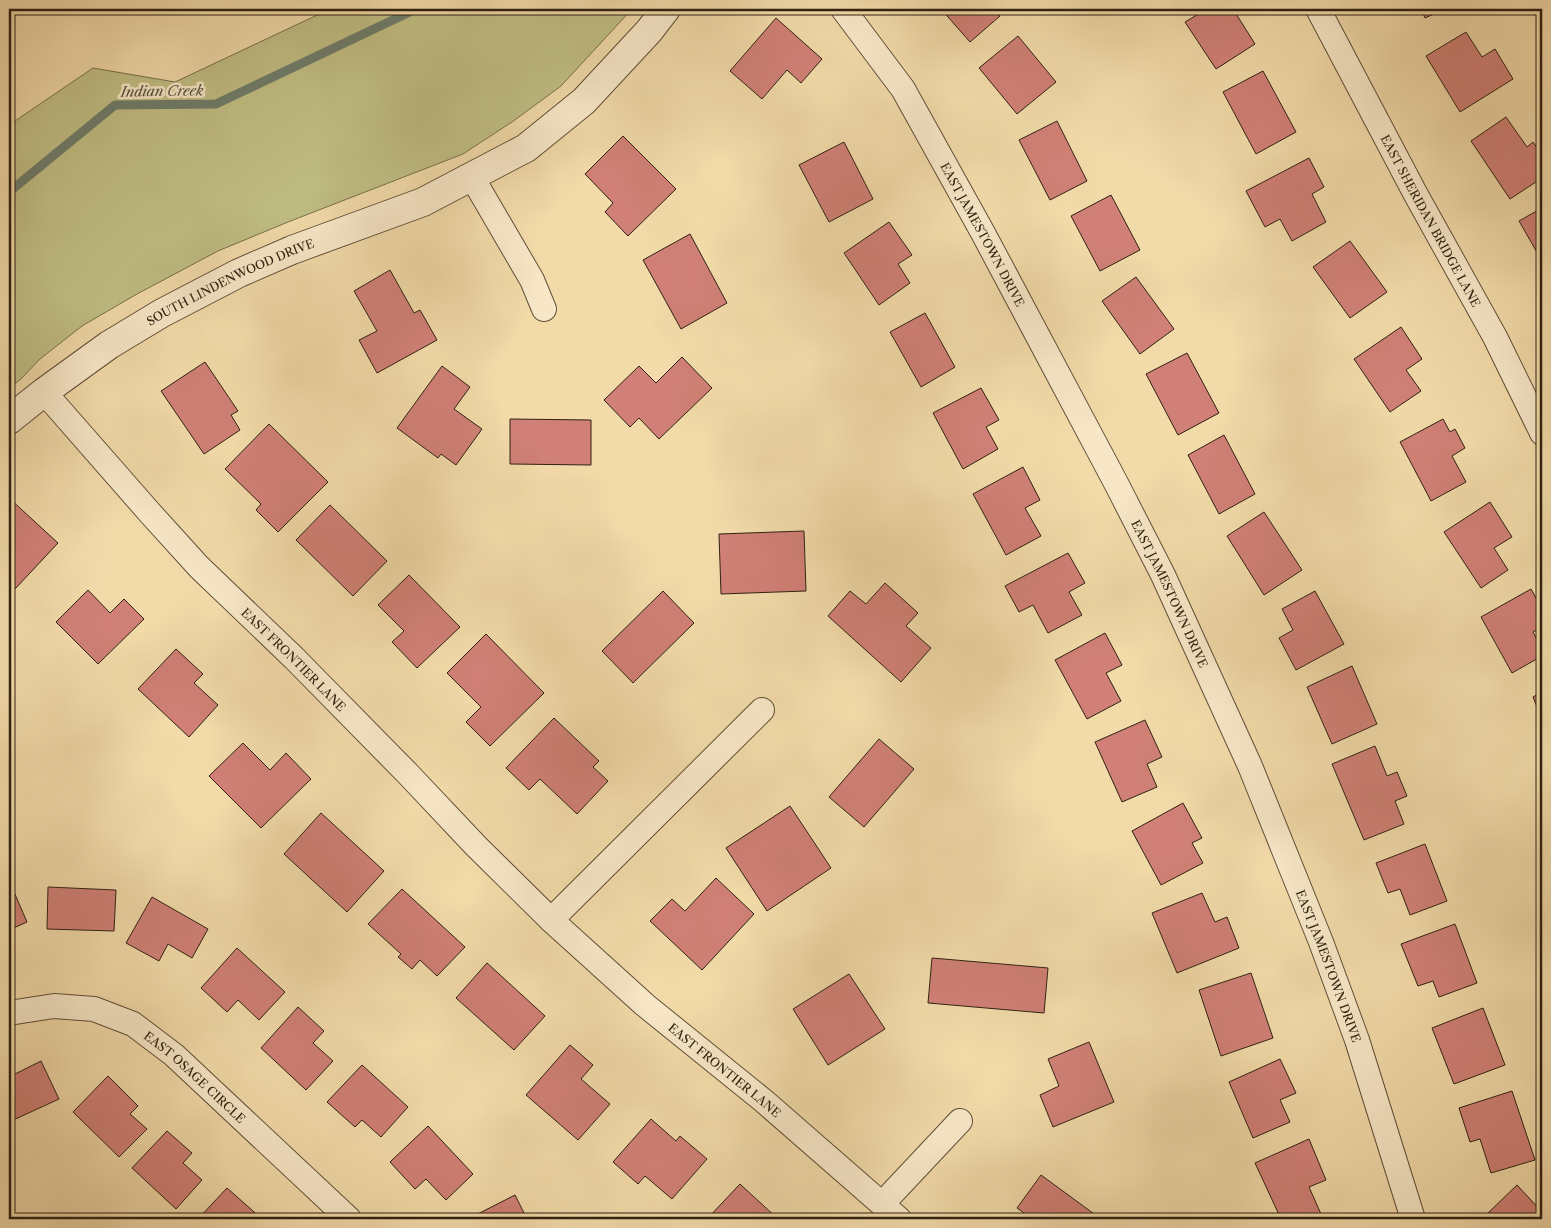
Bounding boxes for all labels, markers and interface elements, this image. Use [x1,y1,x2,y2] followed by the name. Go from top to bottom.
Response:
[120,81,204,101] water label: Indian Creek
[1378,132,1484,310] street label: EAST SHERIDAN BRIDGE LANE
[938,160,1028,309] street label: EAST JAMESTOWN DRIVE
[143,235,316,328] street label: SOUTH LINDENWOOD DRIVE
[1129,517,1212,670] street label: EAST JAMESTOWN DRIVE
[238,604,349,714] street label: EAST FRONTIER LANE
[1293,887,1365,1044] street label: EAST JAMESTOWN DRIVE
[666,1020,784,1120] street label: EAST FRONTIER LANE
[141,1028,249,1126] street label: EAST OSAGE CIRCLE

